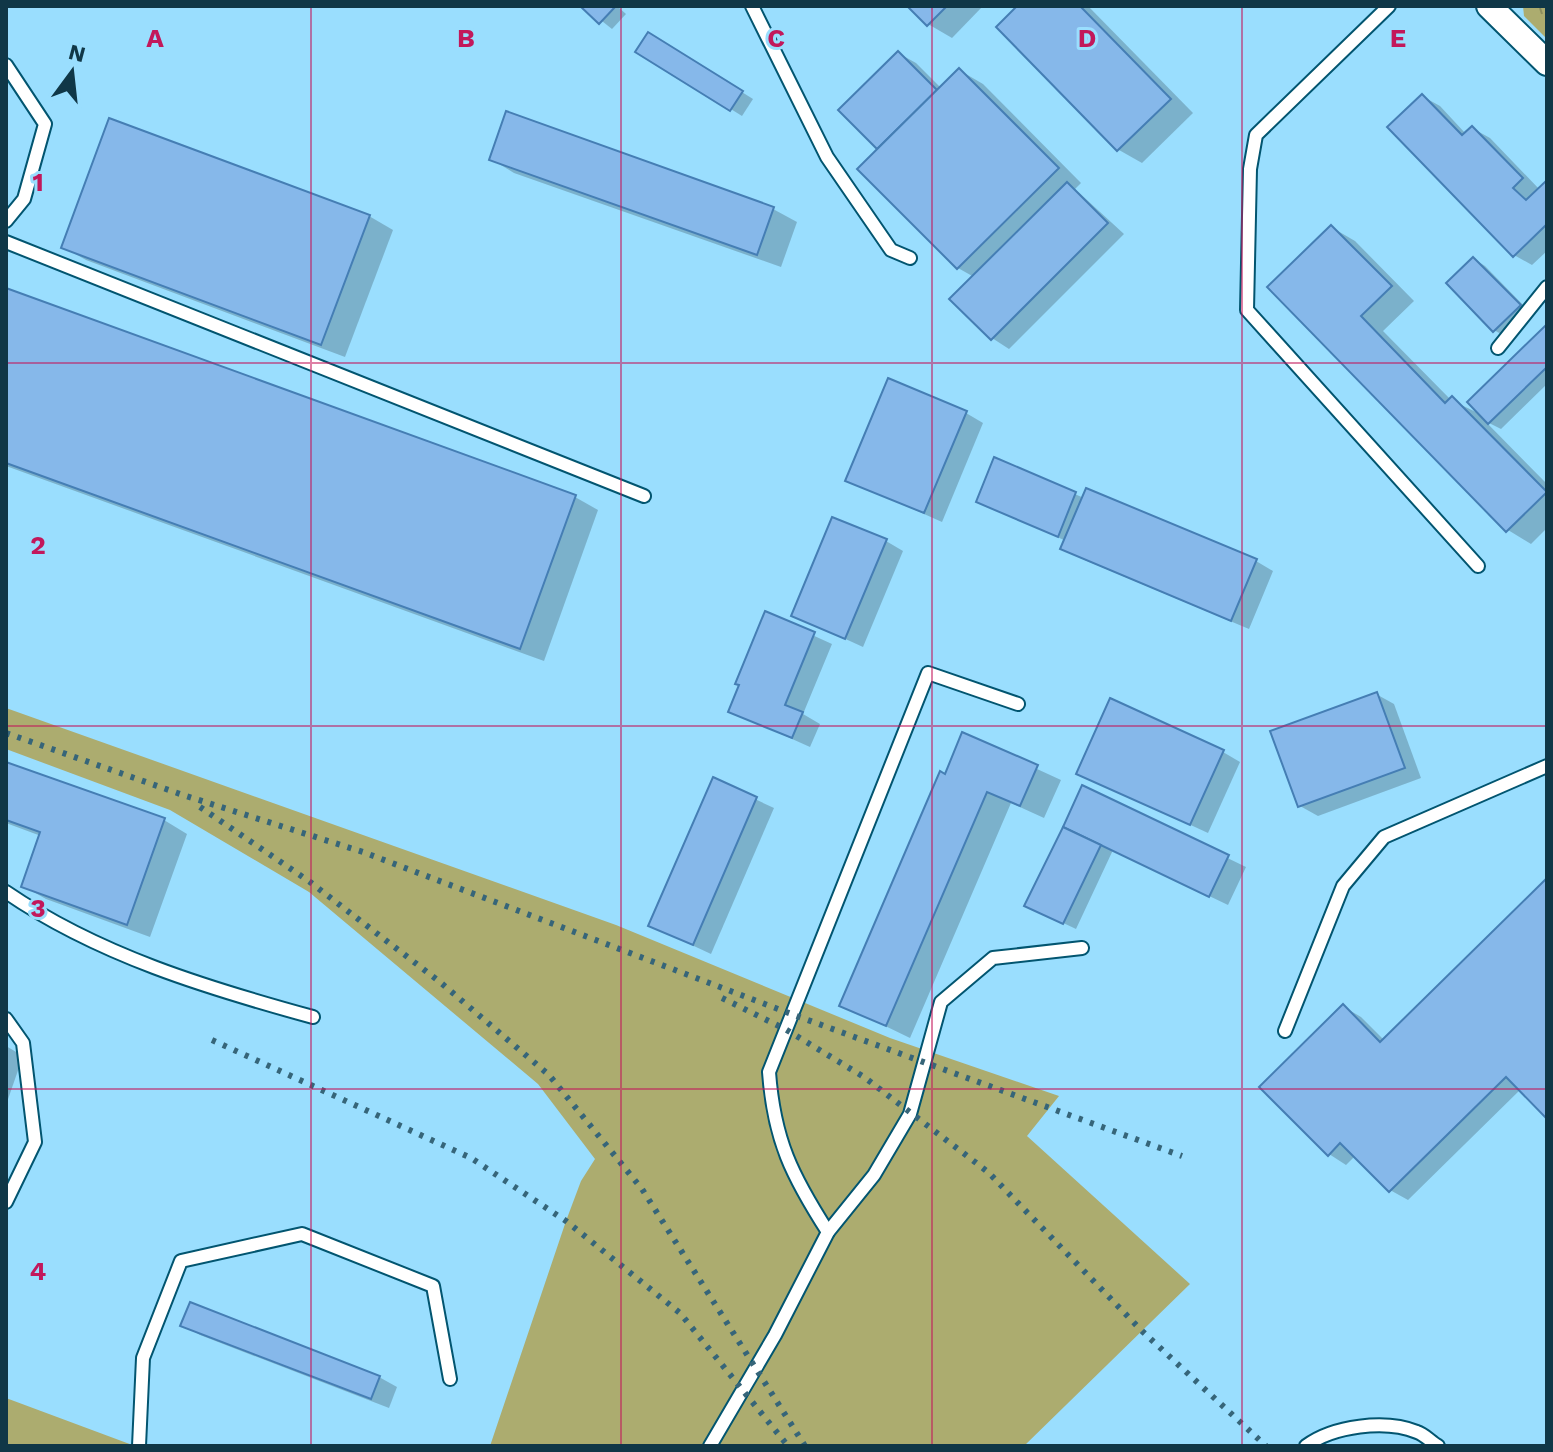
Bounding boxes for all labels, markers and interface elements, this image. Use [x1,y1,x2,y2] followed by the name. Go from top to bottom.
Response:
[146,23,164,53] text: A
[457,23,475,53] text: B
[767,23,785,53] text: C
[1078,23,1096,53] text: D
[1390,23,1406,53] text: E
[32,32,112,112] north arrow
[66,39,88,67] text: N
[32,167,44,197] text: 1
[30,530,46,560] text: 2
[30,893,46,923] text: 3
[30,1256,47,1286] text: 4

